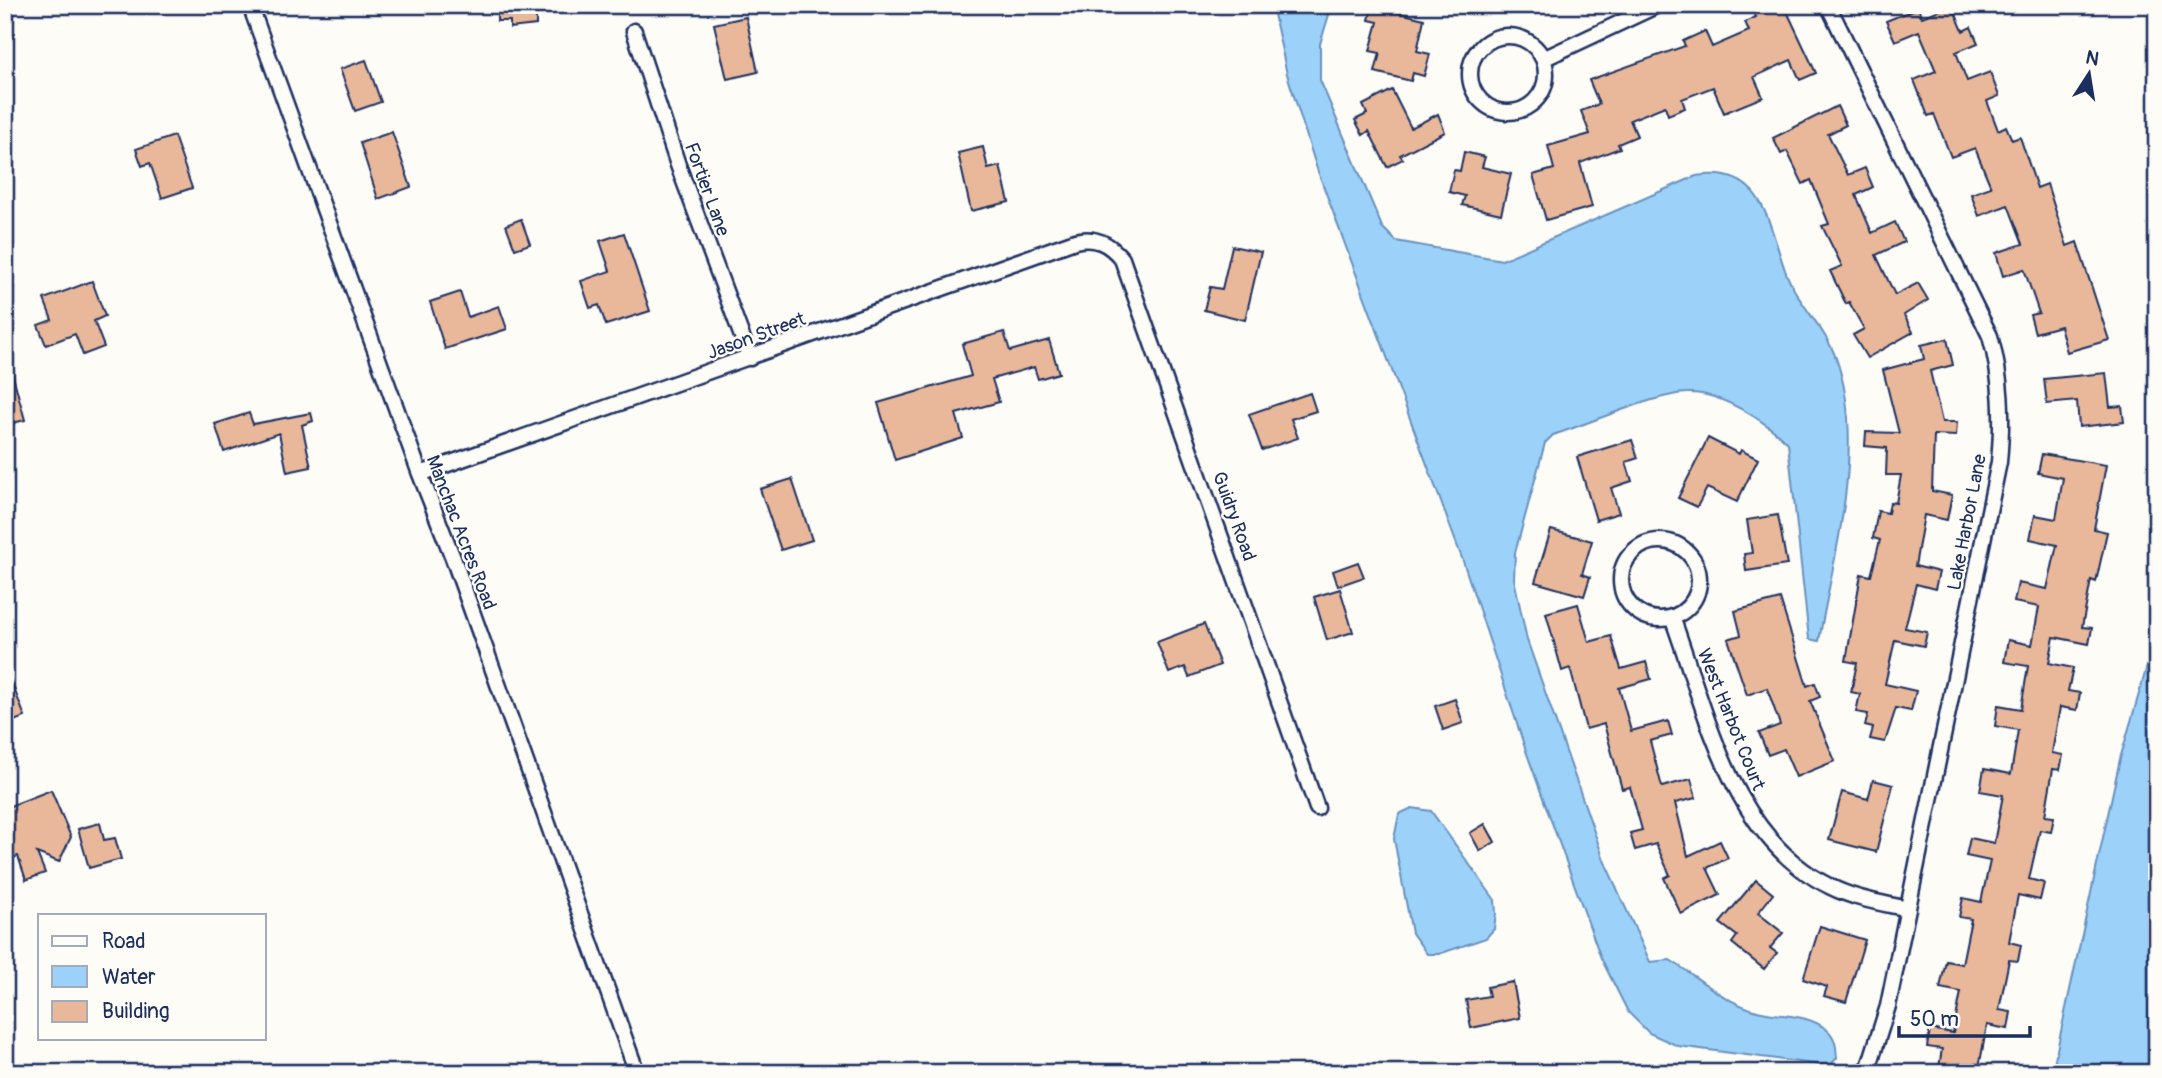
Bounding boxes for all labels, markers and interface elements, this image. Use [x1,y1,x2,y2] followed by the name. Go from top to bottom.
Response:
[2054,38,2124,108] north arrow
[2084,45,2101,71] text: N
[679,139,735,240] street label: Fortier Lane
[704,307,809,365] street label: Jason Street
[1942,451,1992,592] street label: Lake Harbor Lane
[421,452,502,613] street label: Manchac Acres Road
[1207,468,1261,564] street label: Guidry Road
[1692,645,1771,794] street label: West Harbot Court
[38,914,266,1040] legend
[102,928,146,955] text: Road
[102,964,156,991] text: Water
[1899,994,2031,1038] scale bar
[102,998,169,1025] text: Building
[1910,1006,1959,1033] text: 50 m

